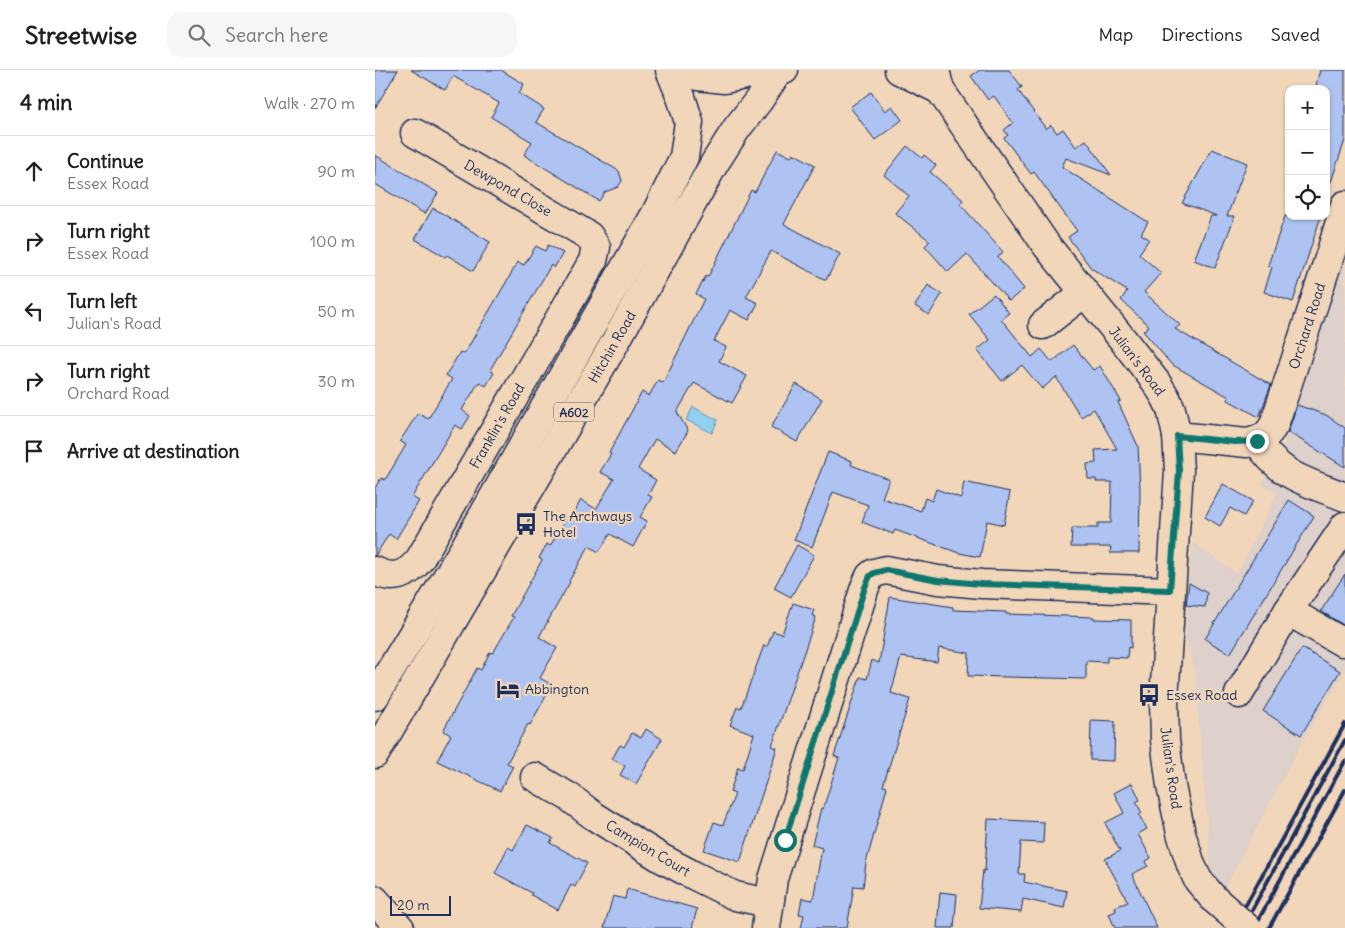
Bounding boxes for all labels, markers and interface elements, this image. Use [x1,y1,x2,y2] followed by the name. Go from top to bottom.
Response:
[167,12,517,57] search box
[25,20,137,50] text: Streetwise
[185,21,213,49] icon: search
[225,23,328,47] text: Search here
[1098,23,1133,46] text: Map
[1161,23,1243,46] text: Directions
[1271,23,1320,46] text: Saved
[1285,85,1330,220] map controls
[1285,85,1330,130] button: +
[20,89,72,116] text: 4 min
[264,93,355,113] text: Walk · 270 m
[1285,130,1330,175] button: −
[67,149,144,173] text: Continue
[461,156,555,220] street label: Dewpond Close
[20,157,48,185] icon: ahead
[317,161,355,181] text: 90 m
[67,173,149,193] text: Essex Road
[1285,175,1330,220] button: locate
[67,219,150,243] text: Turn right
[20,227,48,255] icon: right
[310,231,355,251] text: 100 m
[67,243,149,263] text: Essex Road
[1285,281,1329,371] street label: Orchard Road
[67,289,137,313] text: Turn left
[20,297,48,325] icon: left
[317,301,355,321] text: 50 m
[584,308,640,386] street label: Hitchin Road
[67,313,161,333] text: Julian's Road
[1105,323,1169,399] street label: Julian's Road
[67,359,150,383] text: Turn right
[20,367,48,395] icon: right
[318,371,355,391] text: 30 m
[465,380,529,472] street label: Franklin's Road
[67,383,169,403] text: Orchard Road
[554,402,594,422] road number: A602
[1246,430,1269,453] route end
[20,437,48,465] icon: arrive
[67,439,240,463] text: Arrive at destination
[543,507,632,541] place label: The Archways Hotel
[513,511,539,537] bus stop icon: The Archways Hotel
[495,676,521,702] hotel icon: Abbington
[525,680,589,698] place label: Abbington
[1136,682,1162,708] bus stop icon: Essex Road
[1166,686,1238,704] place label: Essex Road
[1156,726,1186,810] street label: Julian's Road
[603,816,694,880] street label: Campion Court
[774,829,797,852] route start
[390,893,451,916] scale bar
[397,896,430,914] text: 20 m

